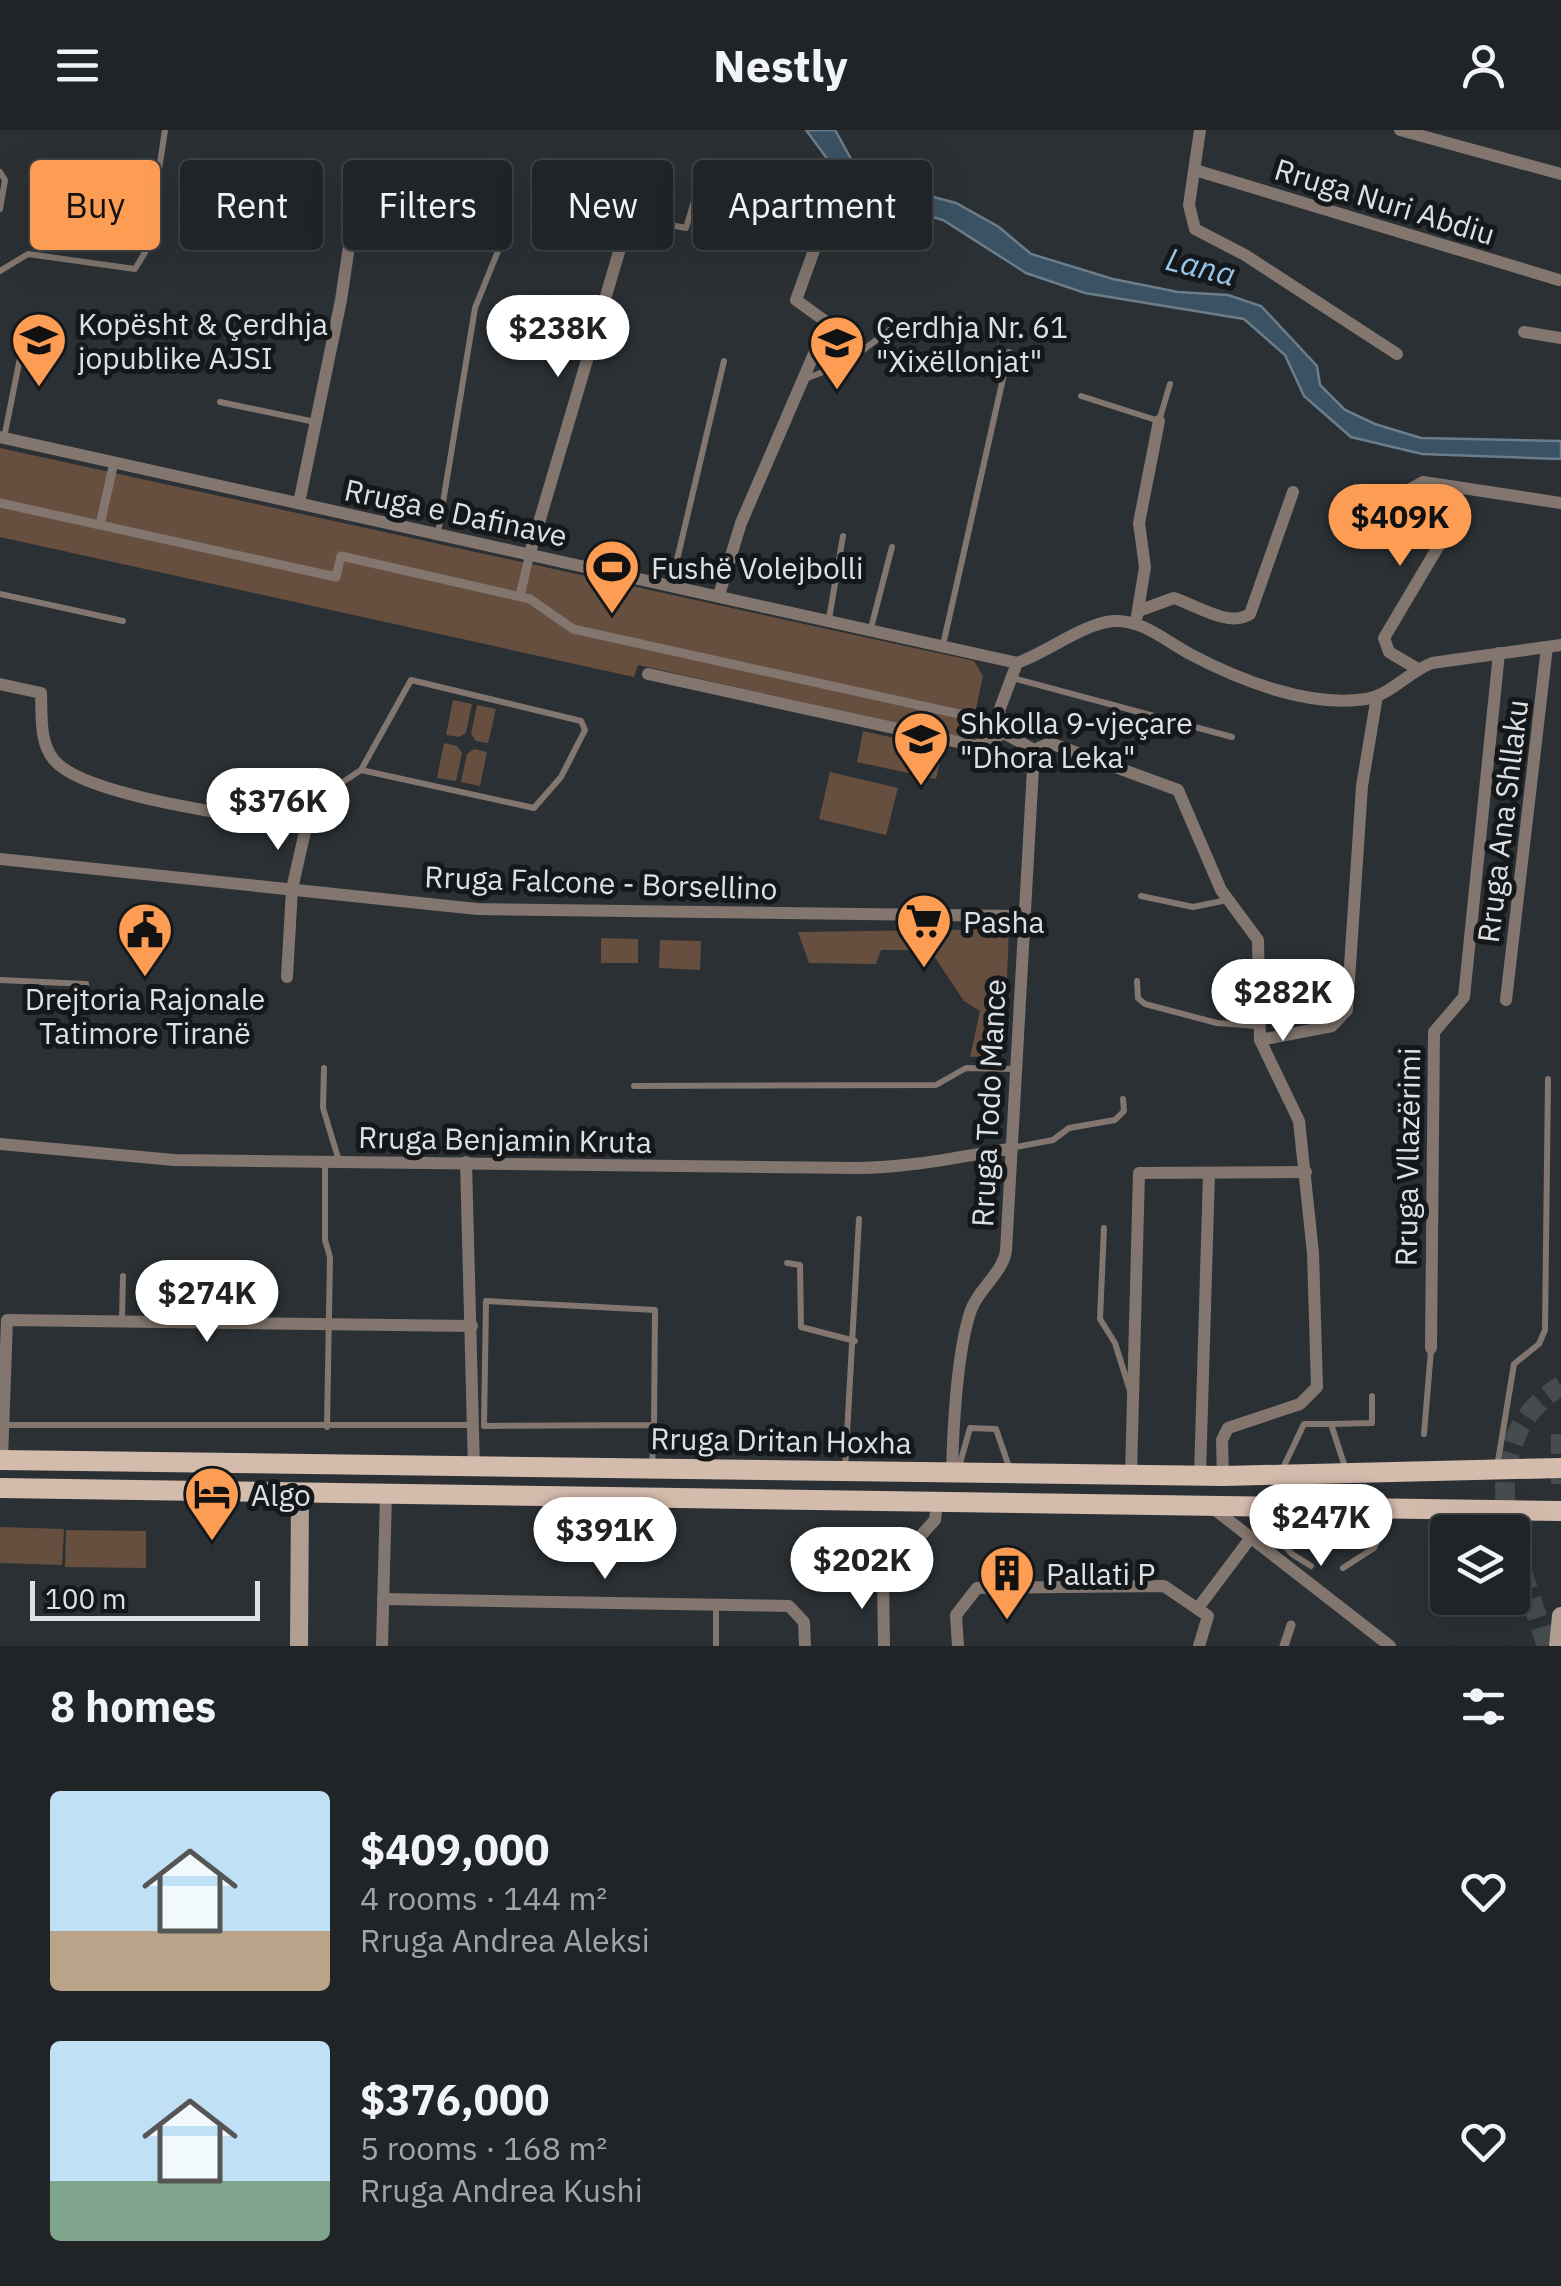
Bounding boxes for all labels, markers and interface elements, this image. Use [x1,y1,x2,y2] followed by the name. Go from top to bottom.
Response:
[713,36,848,94] text: Nestly
[50,38,105,93] icon: menu
[1456,38,1511,93] icon: person
[1270,149,1500,253] street label: Rruga Nuri Abdiu
[30,160,160,250] chip: Buy
[180,160,323,250] chip: Rent
[343,160,512,250] chip: Filters
[532,160,673,250] chip: New
[693,160,932,250] chip: Apartment
[1162,237,1240,295] water label: Lana
[488,295,628,380] pin: $238K
[78,304,328,377] place label: Kopësht & Çerdhja jopublike AJSI
[508,306,608,348] text: $238K
[876,307,1068,380] place label: Çerdhja Nr. 61 "Xixëllonjat"
[9,310,69,389] school or university icon: Kopësht & Çerdhja jopublike AJSI
[807,313,867,392] school or university icon: Çerdhja Nr. 61 "Xixëllonjat"
[341,469,571,555] street label: Rruga e Dafinave
[1330,484,1470,569] pin: $409K
[1350,495,1450,537] text: $409K
[582,537,642,616] sports icon: Fushë Volejbolli
[651,548,863,587] place label: Fushë Volejbolli
[1468,697,1536,945] street label: Rruga Ana Shllaku
[960,703,1193,776] place label: Shkolla 9-vjeçare "Dhora Leka"
[891,709,951,788] school or university icon: Shkolla 9-vjeçare "Dhora Leka"
[208,768,348,853] pin: $376K
[228,779,328,821] text: $376K
[424,856,778,908] street label: Rruga Falcone - Borsellino
[894,891,954,970] supermarket icon: Pasha
[115,900,175,979] public building icon: Drejtoria Rajonale Tatimore Tiranë
[963,902,1045,941] place label: Pasha
[1213,959,1353,1044] pin: $282K
[1233,970,1333,1012] text: $282K
[962,978,1014,1228] street label: Rruga Todo Mance
[25,979,265,1052] place label: Drejtoria Rajonale Tatimore Tiranë
[1386,1047,1428,1267] street label: Rruga Vllazërimi
[358,1117,652,1161] street label: Rruga Benjamin Kruta
[137,1260,277,1345] pin: $274K
[157,1271,257,1313] text: $274K
[650,1418,912,1462] street label: Rruga Dritan Hoxha
[182,1464,242,1543] hotel icon: Algo
[251,1475,311,1514] place label: Algo
[1251,1484,1391,1569] pin: $247K
[1271,1495,1371,1537] text: $247K
[535,1497,675,1582] pin: $391K
[555,1508,655,1550] text: $391K
[1430,1515,1530,1615] map controls
[1430,1515,1530,1615] button: layers
[792,1527,932,1612] pin: $202K
[812,1538,912,1580] text: $202K
[977,1543,1037,1622] building icon: Pallati P
[1046,1554,1155,1593] place label: Pallati P
[30,1576,260,1620] scale bar
[45,1580,126,1617] text: 100 m
[50,1679,216,1734] text: 8 homes
[1456,1679,1511,1734] icon: filters
[360,1822,549,1877] text: $409,000
[130,1831,250,1951] icon: home
[1456,1864,1511,1919] icon: heart
[360,1877,607,1919] text: 4 rooms · 144 m²
[360,1919,650,1961] text: Rruga Andrea Aleksi
[360,2072,549,2127] text: $376,000
[130,2081,250,2201] icon: home
[1456,2114,1511,2169] icon: heart
[360,2127,607,2169] text: 5 rooms · 168 m²
[360,2169,643,2211] text: Rruga Andrea Kushi

